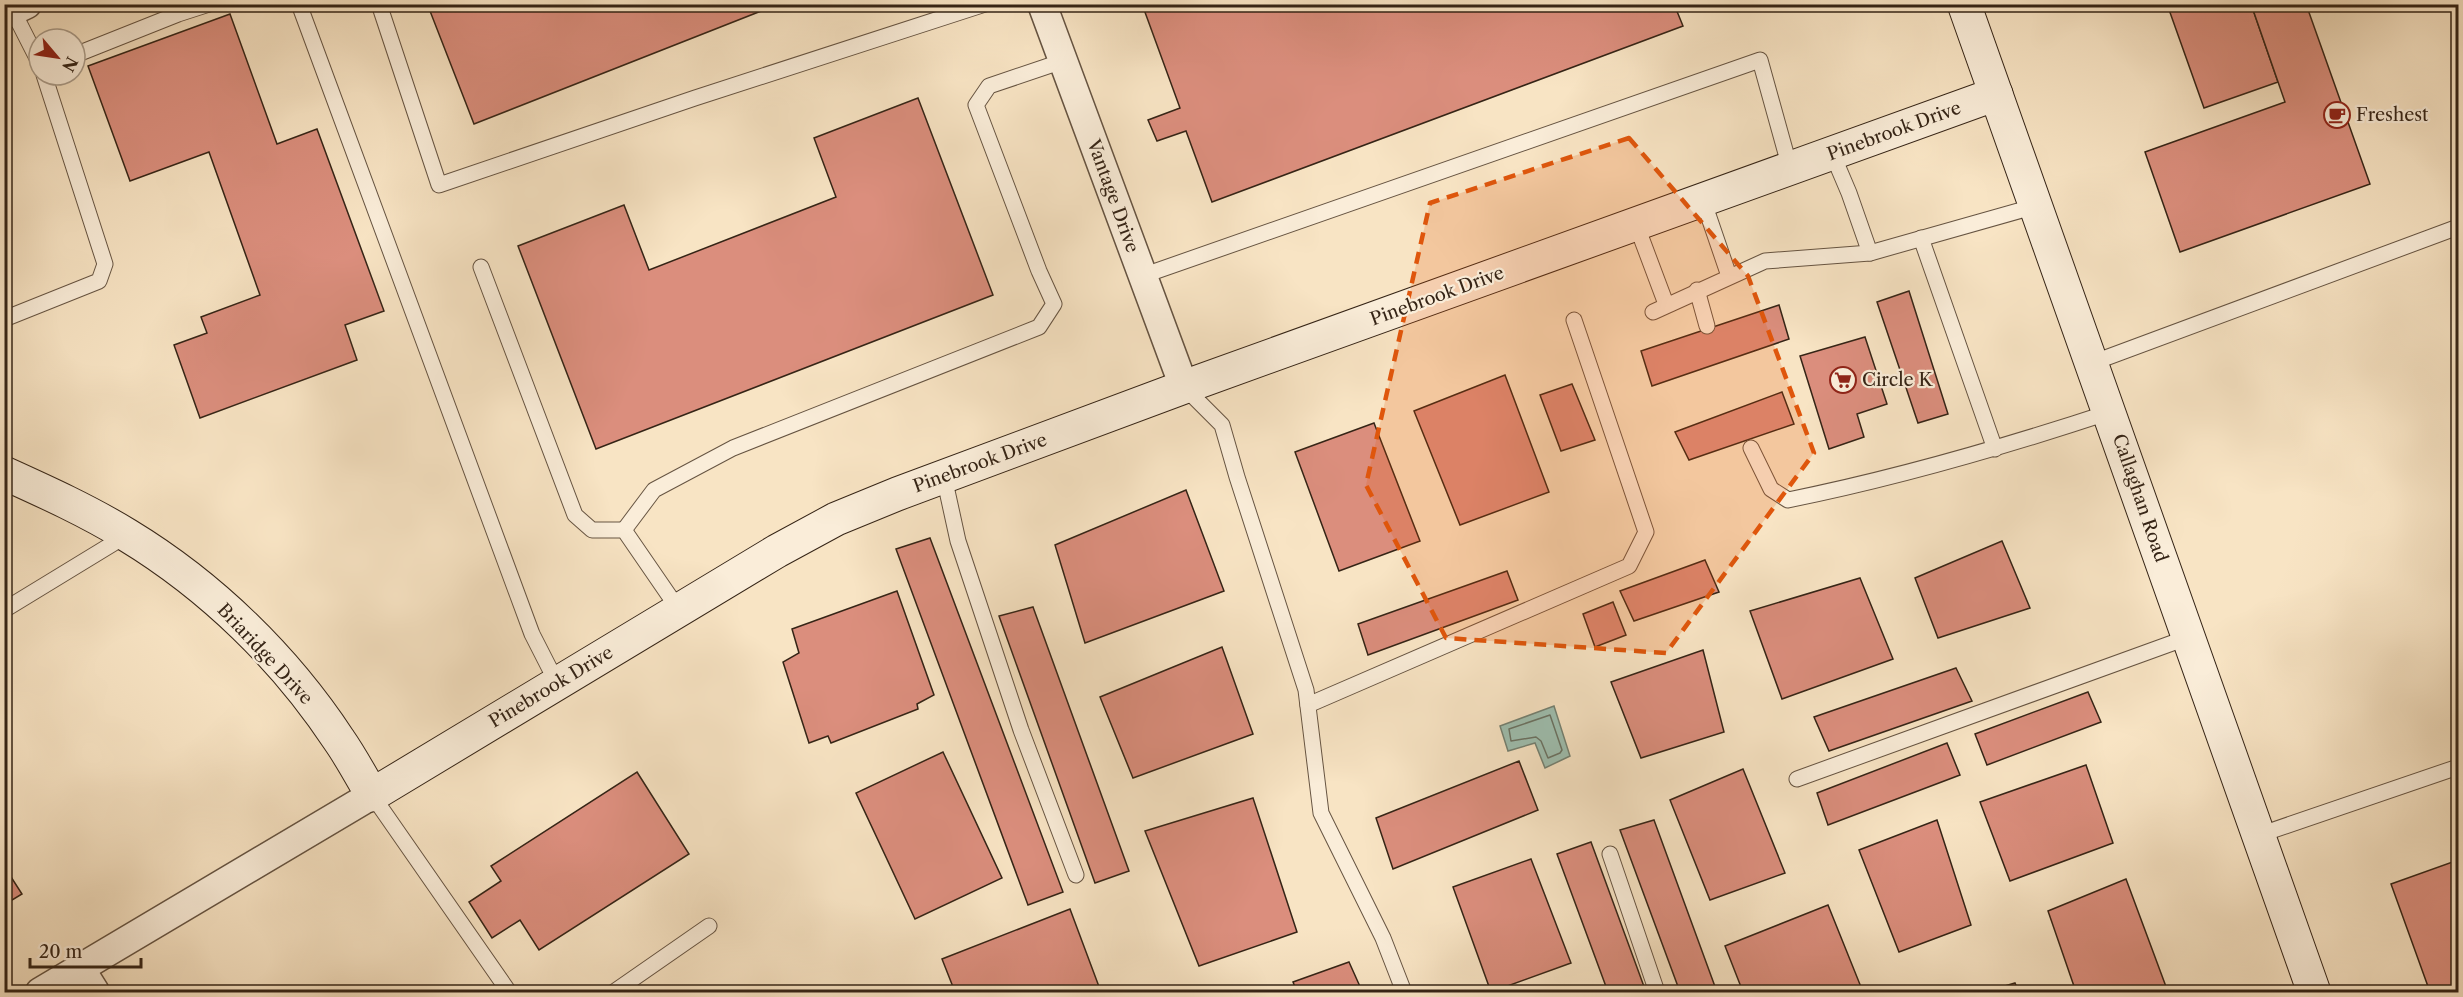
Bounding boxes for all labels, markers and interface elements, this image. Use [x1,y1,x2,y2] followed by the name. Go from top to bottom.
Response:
[27,27,87,87] north arrow
[58,53,82,75] text: N
[1824,97,1964,165] street label: Pinebrook Drive
[2322,100,2352,130] cafe icon: Freshest
[2356,104,2429,126] place label: Freshest
[1082,135,1144,256] street label: Vantage Drive
[1367,262,1507,330] street label: Pinebrook Drive
[1828,365,1858,395] supermarket icon: Circle K
[1862,369,1933,391] place label: Circle K
[910,429,1050,497] street label: Pinebrook Drive
[2108,431,2172,565] street label: Callaghan Road
[213,599,317,709] street label: Briaridge Drive
[485,641,617,733] street label: Pinebrook Drive
[30,931,141,969] scale bar
[39,941,83,963] text: 20 m

